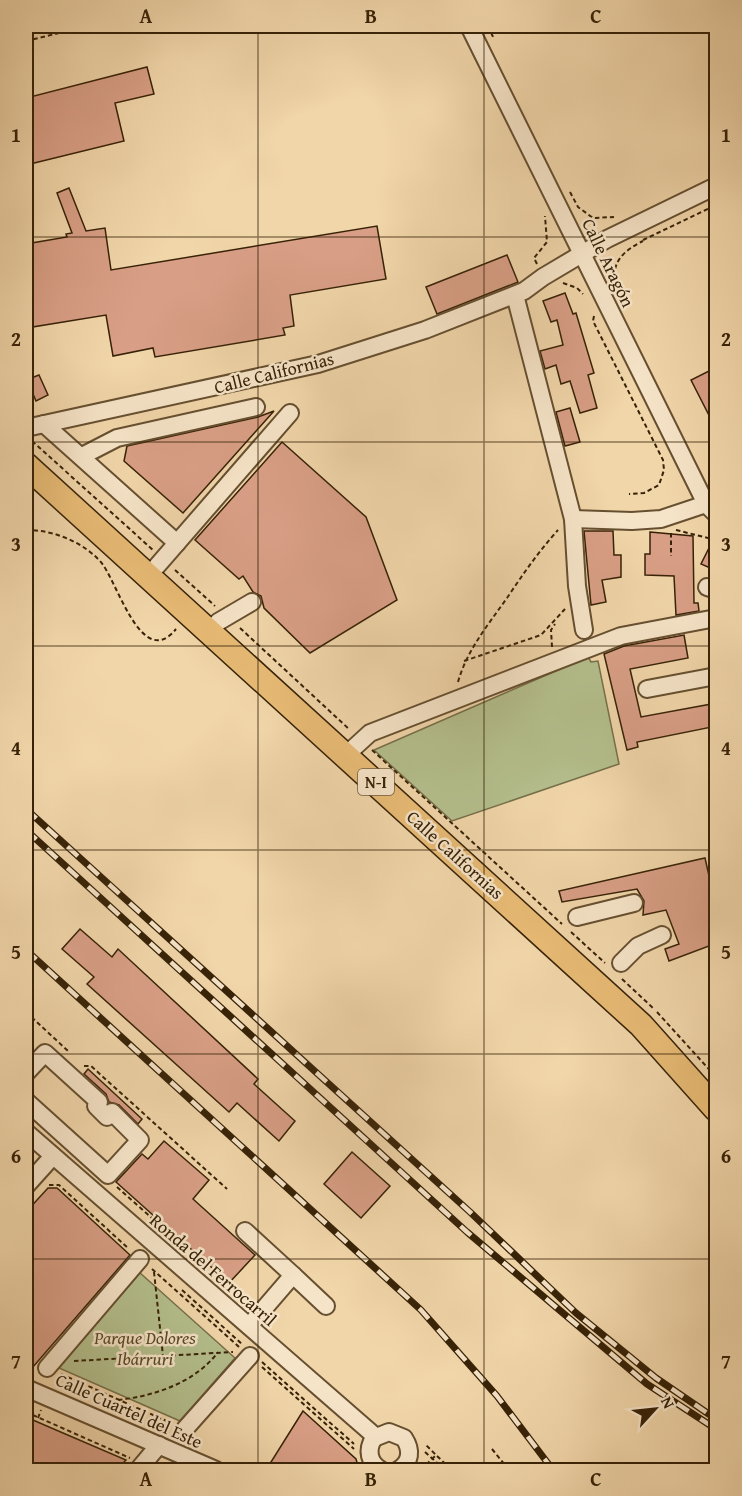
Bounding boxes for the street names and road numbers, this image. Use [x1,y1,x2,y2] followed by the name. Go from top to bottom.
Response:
[575,214,642,312] street label: Calle Aragón
[211,345,337,400] street label: Calle Californias
[358,769,394,795] road number: N-I
[401,804,510,906] street label: Calle Californias
[144,1207,283,1332] street label: Ronda del Ferrocarril
[51,1366,207,1455] street label: Calle Cuartel del Este

